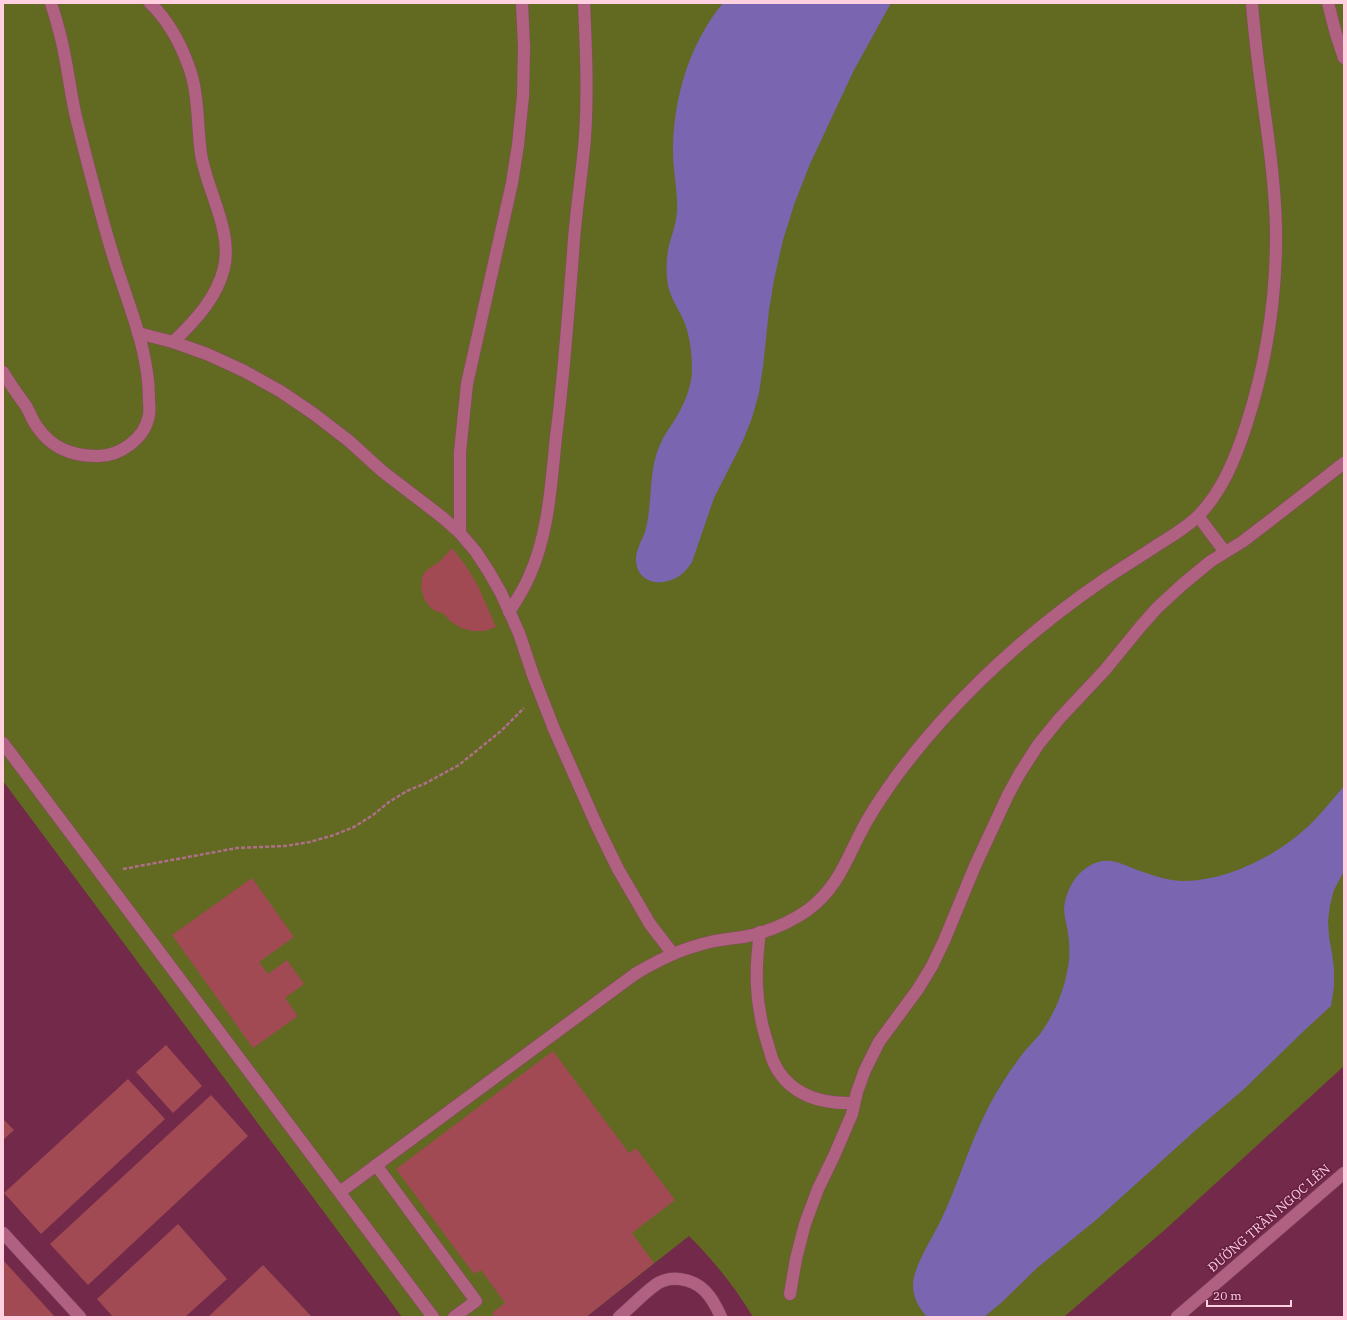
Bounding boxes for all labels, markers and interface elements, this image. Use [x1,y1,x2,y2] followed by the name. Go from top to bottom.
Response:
[1204,1159,1334,1276] street label: ĐƯỜNG TRẦN NGỌC LÊN
[1207,1282,1291,1308] scale bar
[1213,1288,1242,1303] text: 20 m

